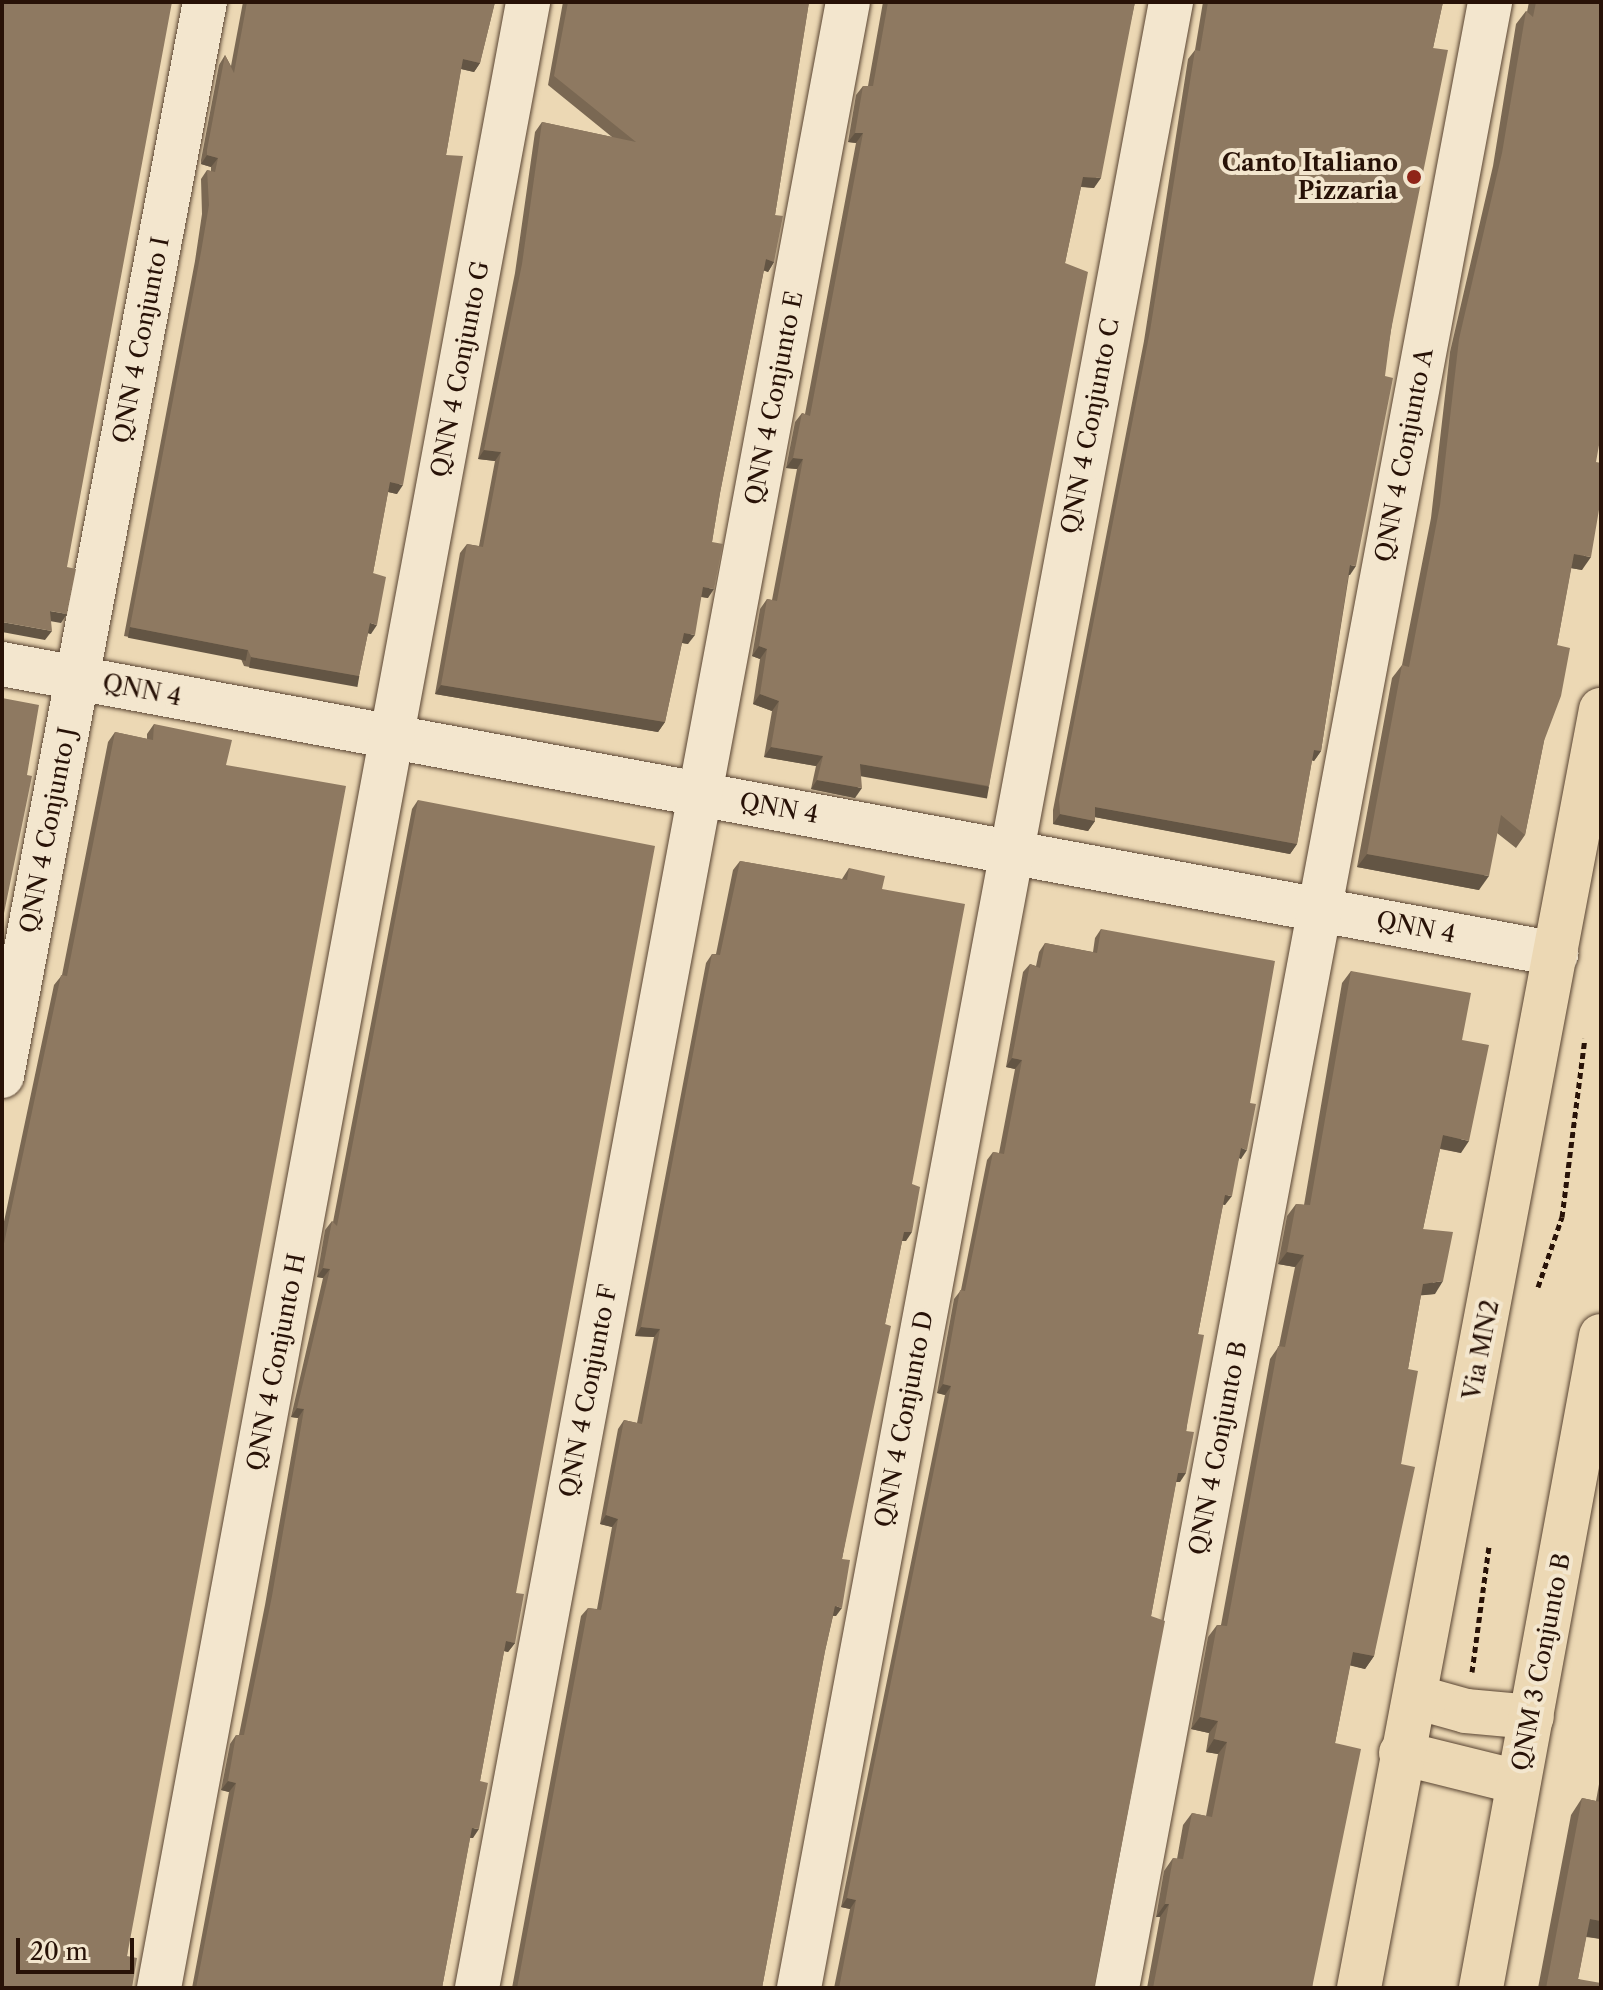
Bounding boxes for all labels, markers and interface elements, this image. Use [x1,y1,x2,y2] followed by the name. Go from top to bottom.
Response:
[1222,149,1398,205] place label: Canto Italiano Pizzaria
[1405,168,1423,186] marker: Canto Italiano Pizzaria
[107,234,175,446] street label: QNN 4 Conjunto I
[425,258,495,480] street label: QNN 4 Conjunto G
[739,289,809,507] street label: QNN 4 Conjunto E
[1055,316,1125,536] street label: QNN 4 Conjunto C
[1369,345,1439,565] street label: QNN 4 Conjunto A
[100,668,184,712] street label: QNN 4
[14,725,82,935] street label: QNN 4 Conjunto J
[737,787,821,829] street label: QNN 4
[1374,905,1458,949] street label: QNN 4
[241,1251,311,1473] street label: QNN 4 Conjunto H
[553,1282,623,1500] street label: QNN 4 Conjunto F
[1457,1297,1505,1403] street label: Via MN2
[869,1308,939,1530] street label: QNN 4 Conjunto D
[1183,1339,1253,1557] street label: QNN 4 Conjunto B
[1506,1551,1576,1773] street label: QNM 3 Conjunto B
[20,1922,138,1972] scale bar
[30,1937,88,1966] text: 20 m

